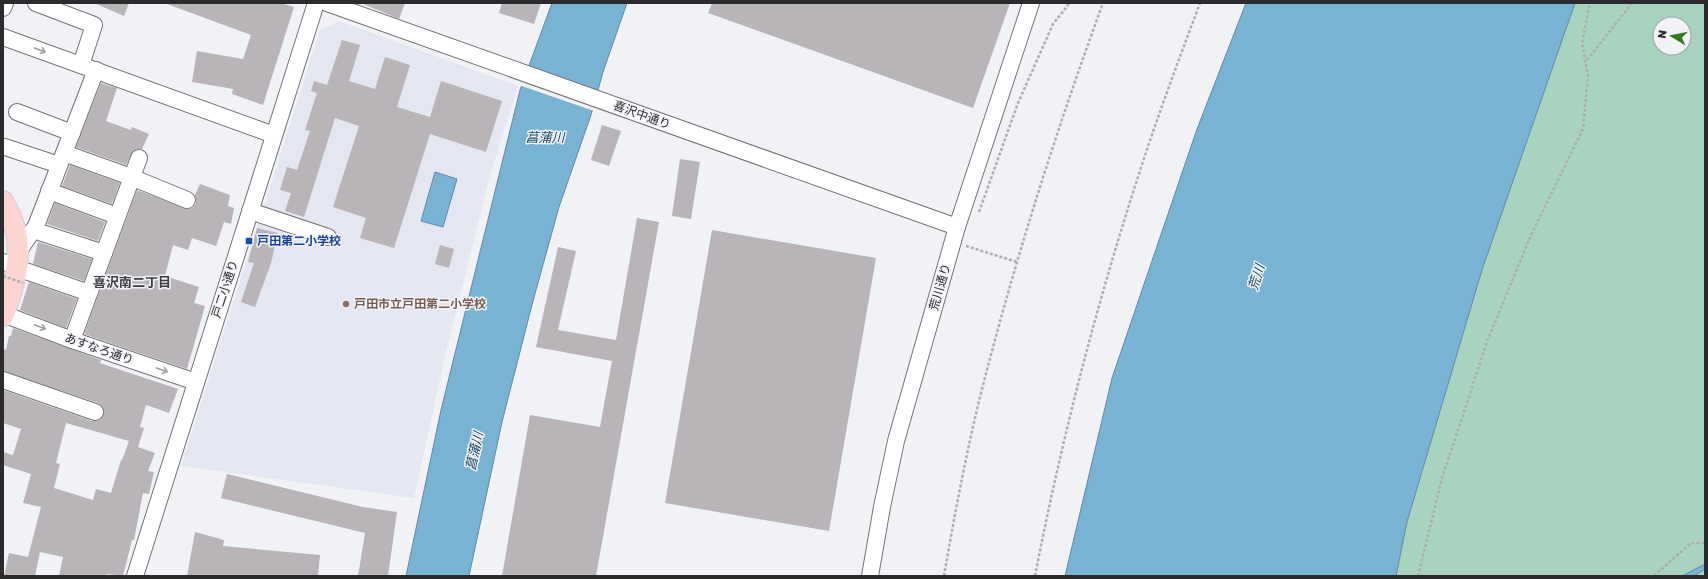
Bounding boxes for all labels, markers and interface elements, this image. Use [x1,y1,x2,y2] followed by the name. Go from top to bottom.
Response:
[1652,16,1692,56] north arrow
[1655,29,1669,39] text: N
[33,47,45,55] one-way arrow
[611,97,673,132] street label: 喜沢中通り
[525,129,566,145] water label: 菖蒲川
[257,233,341,248] place label: 戸田第二小学校
[244,236,254,246] marker: 戸田第二小学校
[208,258,241,320] street label: 戸二小通り
[1245,260,1268,292] water label: 荒川
[926,262,953,312] street label: 荒川通り
[93,274,171,290] district label: 喜沢南二丁目
[354,296,486,311] place label: 戸田市立戸田第二小学校
[341,299,351,309] marker: 戸田市立戸田第二小学校
[33,324,45,332] one-way arrow
[63,330,136,367] street label: あすなろ通り
[156,367,169,374] one-way arrow
[462,428,486,472] water label: 菖蒲川

